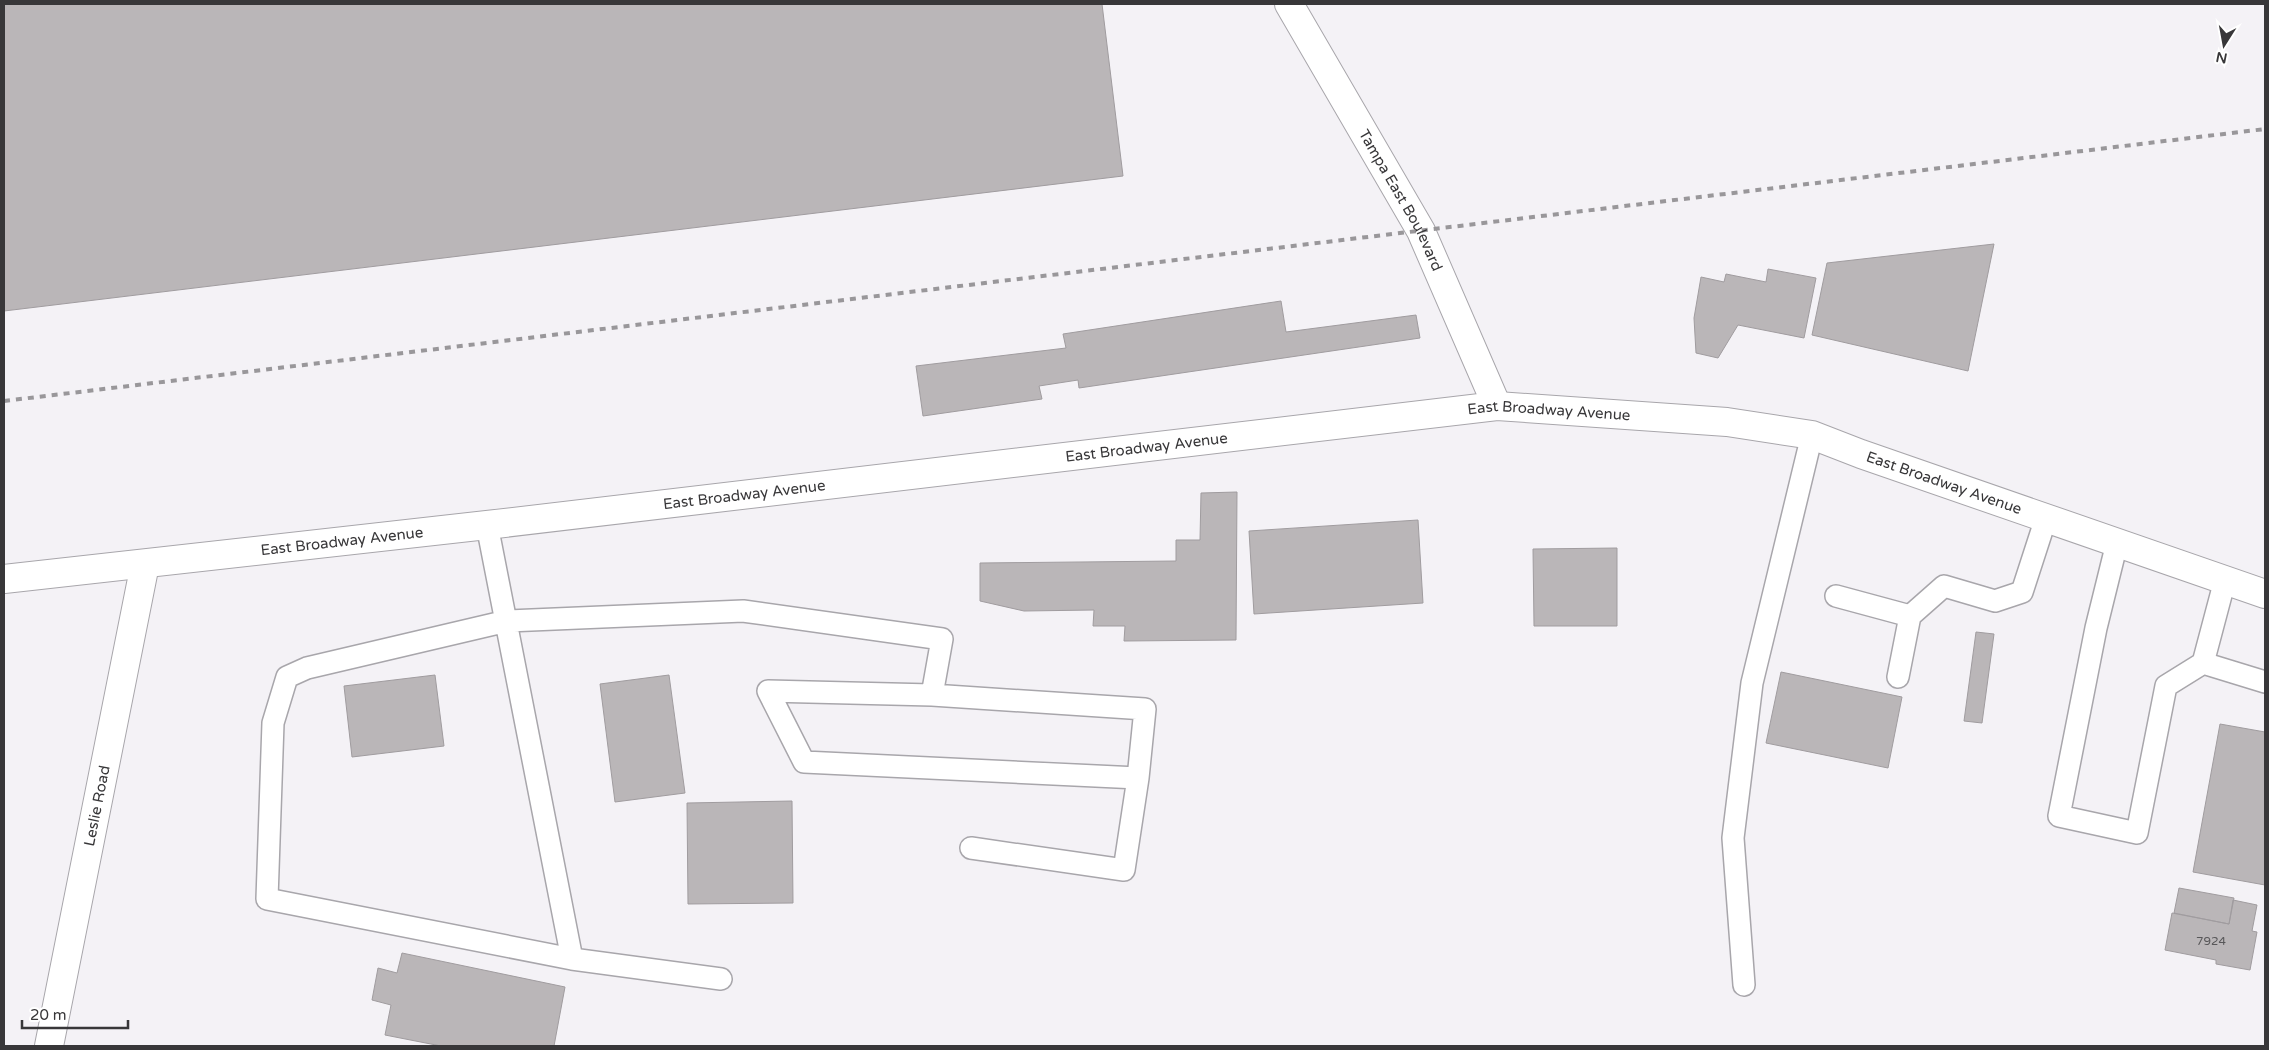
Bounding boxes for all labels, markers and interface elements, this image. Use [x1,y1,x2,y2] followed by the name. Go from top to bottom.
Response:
[2199,20,2249,70] north arrow
[2214,48,2229,67] text: N
[1355,126,1446,274] street label: Tampa East Boulevard
[1466,397,1631,424] street label: East Broadway Avenue
[1064,429,1229,466] street label: East Broadway Avenue
[1864,448,2024,518] street label: East Broadway Avenue
[662,476,826,513] street label: East Broadway Avenue
[260,523,424,559] street label: East Broadway Avenue
[80,764,114,848] street label: Leslie Road
[2196,934,2227,948] house number: 7924
[22,998,129,1030] scale bar
[30,1006,67,1024] text: 20 m

